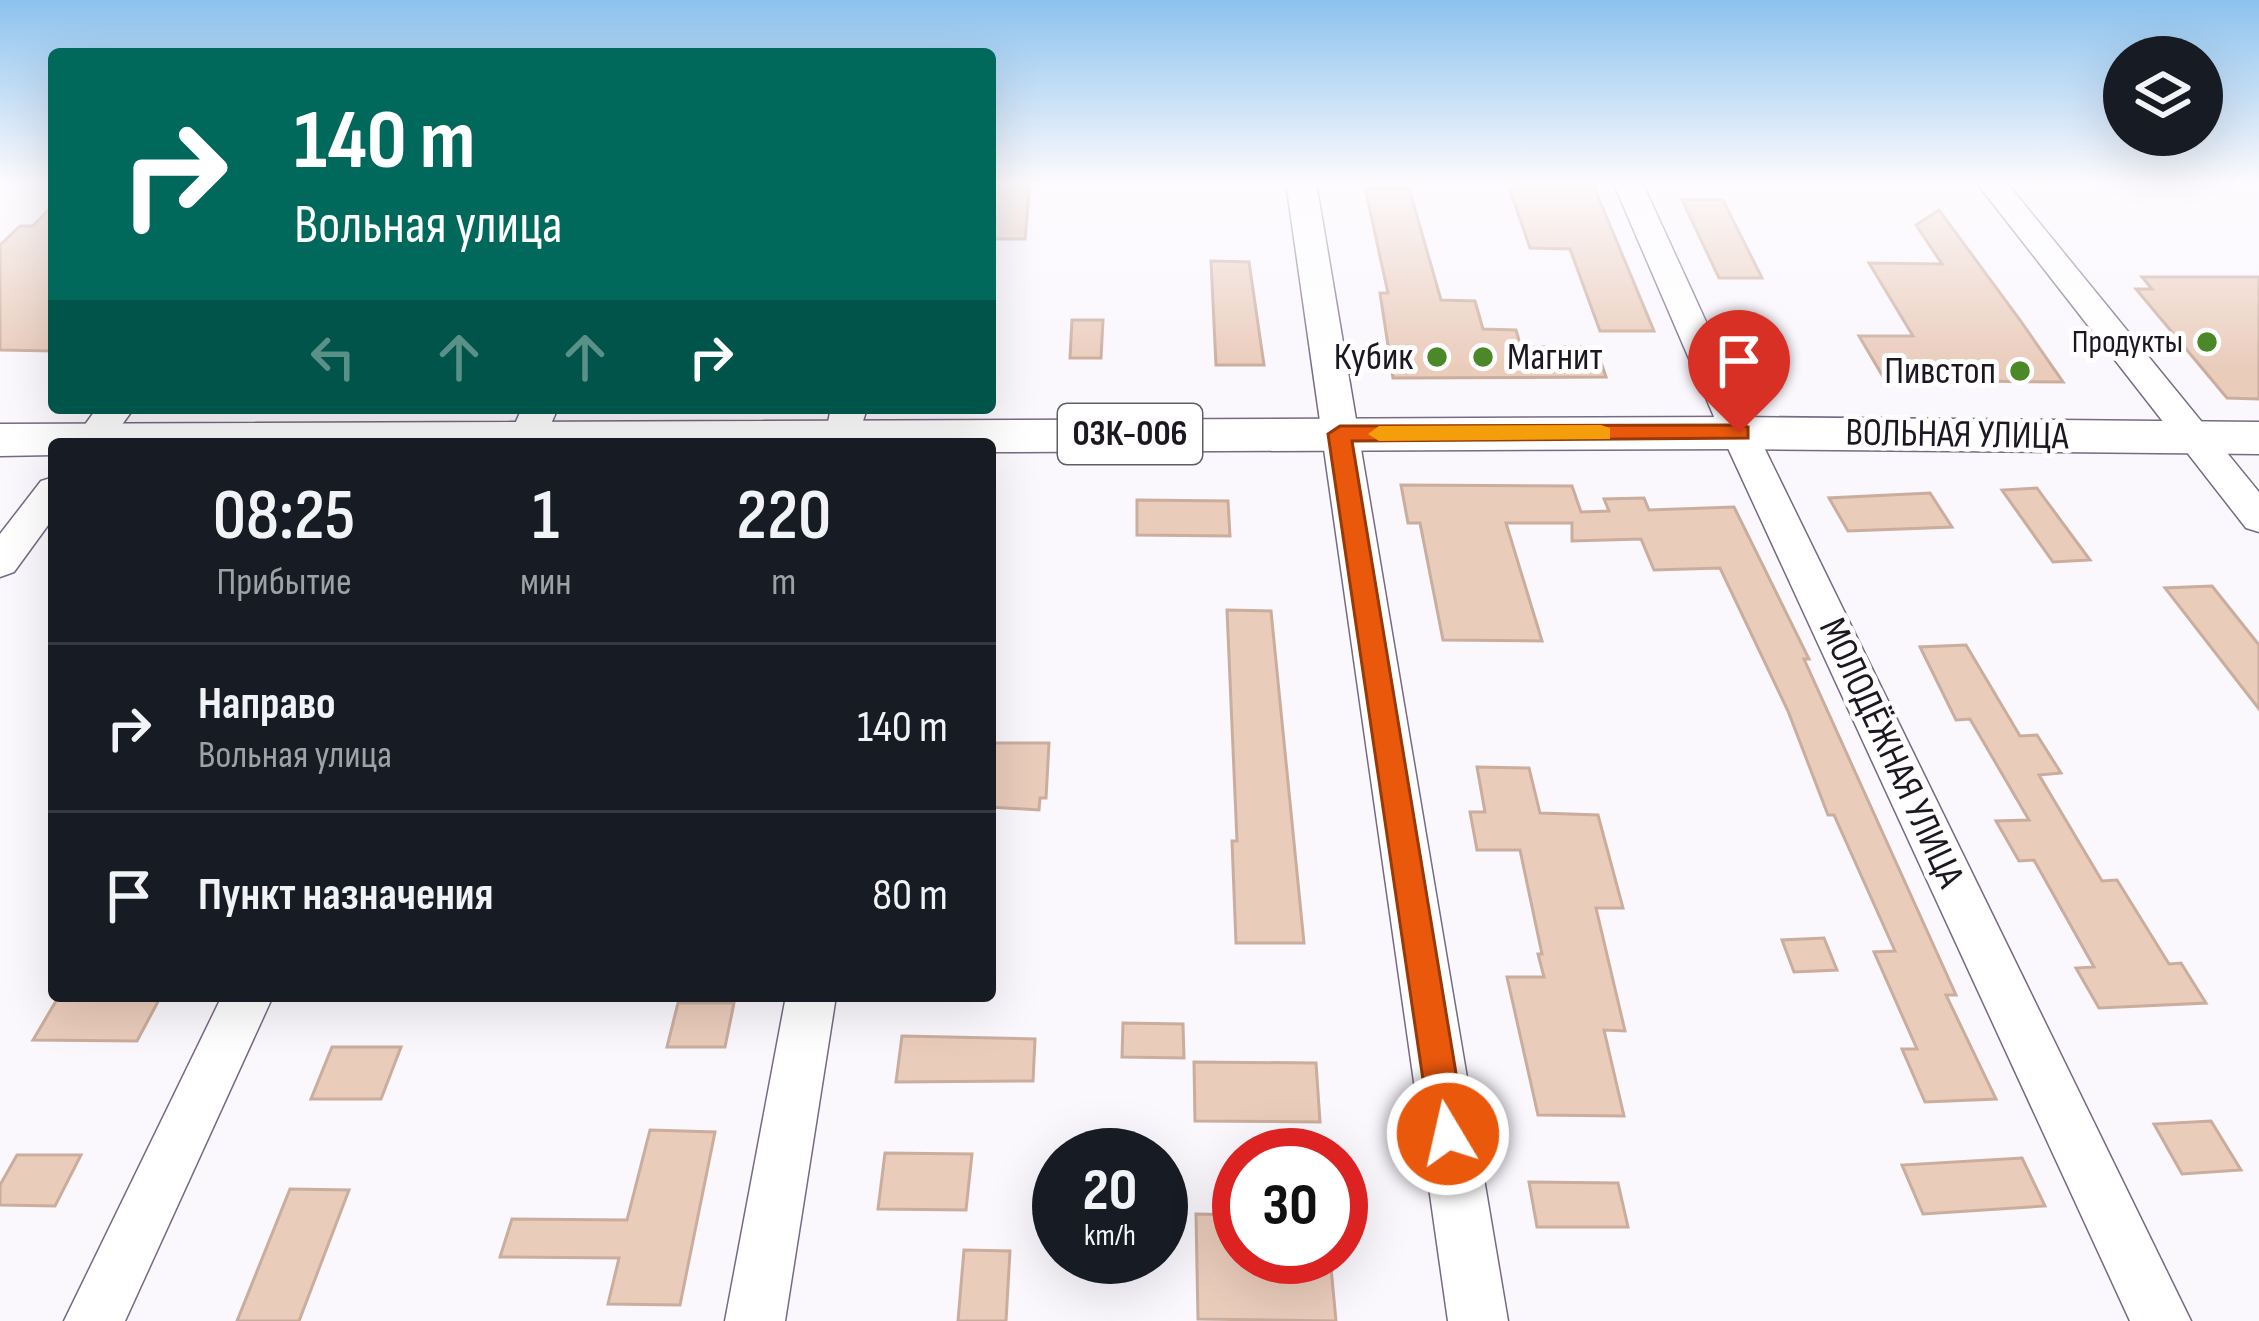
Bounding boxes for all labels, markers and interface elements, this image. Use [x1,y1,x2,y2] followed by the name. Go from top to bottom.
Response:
[2103,36,2223,156] map controls
[2103,36,2223,156] button: layers
[294,91,475,192] text: 140 m
[96,96,252,252] icon: right
[294,193,563,258] text: Вольная улица
[1688,310,1790,433] pin
[2072,322,2183,362] place label: Продукты
[300,324,366,390] icon: left
[426,324,492,390] icon: ahead
[552,324,618,390] icon: ahead
[678,324,744,390] icon: right
[1706,328,1772,394] icon: arrive
[2194,329,2220,355] marker: Продукты
[1334,334,1413,381] place label: Кубик
[1507,334,1603,381] place label: Магнит
[1424,344,1450,370] marker: Кубик
[1470,344,1496,370] marker: Магнит
[1884,348,1996,395] place label: Пивстоп
[2007,358,2033,384] marker: Пивстоп
[1058,404,1202,464] road number: 03К-006
[1845,410,2069,460] street label: ВОЛЬНАЯ УЛИЦА
[213,473,355,560] text: 08:25
[532,473,559,560] text: 1
[736,473,831,560] text: 220
[216,559,352,606] text: Прибытие
[520,559,572,606] text: мин
[771,559,796,606] text: m
[1808,611,1974,895] street label: МОЛОДЁЖНАЯ УЛИЦА
[198,677,336,732] text: Направо
[96,695,162,761] icon: right
[857,700,948,755] text: 140 m
[198,732,392,779] text: Вольная улица
[96,863,162,929] icon: arrive
[198,868,493,923] text: Пункт назначения
[872,868,948,923] text: 80 m
[1385,1071,1511,1197] position arrow
[1212,1128,1368,1284] speed limit sign: 30
[1083,1155,1137,1227] text: 20
[1084,1218,1136,1254] text: km/h

